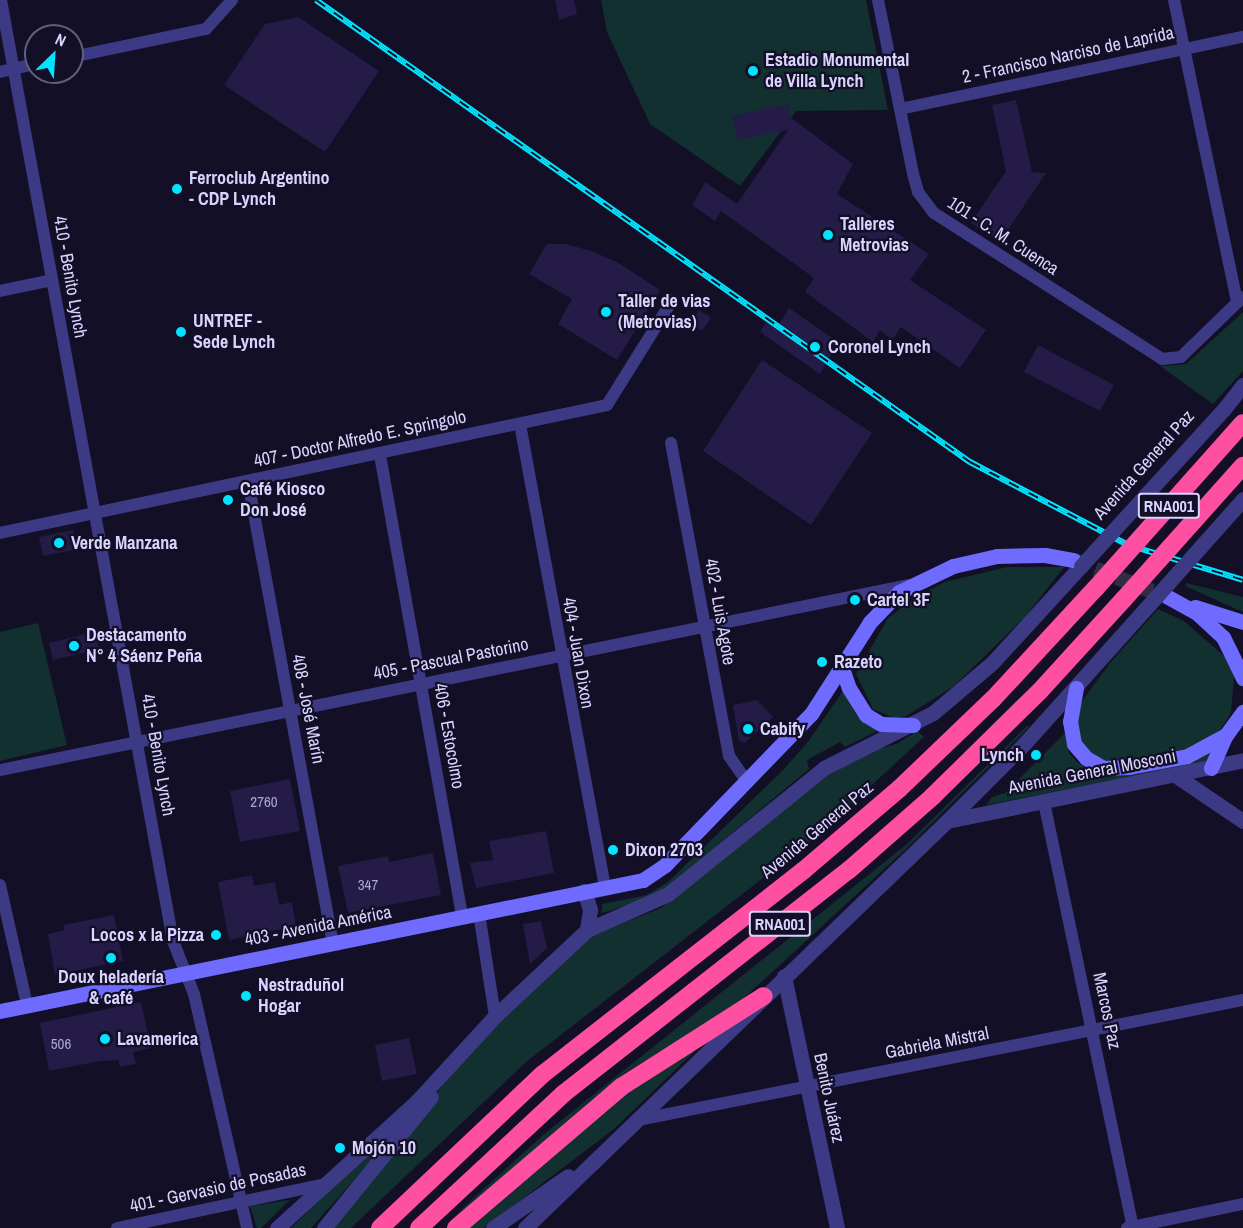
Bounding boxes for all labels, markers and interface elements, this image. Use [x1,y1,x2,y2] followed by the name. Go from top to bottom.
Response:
[960,22,1176,88] street label: 2 - Francisco Narciso de Laprida
[24,24,84,84] north arrow
[52,28,70,51] text: N
[765,50,909,92] place label: Estadio Monumental de Villa Lynch
[746,64,760,78] marker: Estadio Monumental de Villa Lynch
[189,168,330,210] place label: Ferroclub Argentino - CDP Lynch
[170,182,184,196] marker: Ferroclub Argentino - CDP Lynch
[943,192,1063,280] street label: 101 - C. M. Cuenca
[49,214,91,340] street label: 410 - Benito Lynch
[840,214,909,256] place label: Talleres Metrovias
[821,228,835,242] marker: Talleres Metrovias
[618,291,710,334] place label: Taller de vias (Metrovias)
[599,305,613,319] marker: Taller de vias (Metrovias)
[193,311,275,354] place label: UNTREF - Sede Lynch
[174,325,188,339] marker: UNTREF - Sede Lynch
[828,336,931,358] place label: Coronel Lynch
[806,338,824,356] marker: Coronel Lynch
[251,406,469,472] street label: 407 - Doctor Alfredo E. Springolo
[1089,406,1199,524] street label: Avenida General Paz
[240,479,325,522] place label: Café Kiosco Don José
[221,493,235,507] marker: Café Kiosco Don José
[1138,493,1200,519] road number: RNA001
[71,532,177,554] place label: Verde Manzana
[52,536,66,550] marker: Verde Manzana
[700,557,740,667] street label: 402 - Luis Agote
[867,589,930,611] place label: Cartel 3F
[848,593,862,607] marker: Cartel 3F
[558,596,598,710] street label: 404 - Juan Dixon
[86,625,202,668] place label: Destacamento N° 4 Sáenz Peña
[372,633,530,685] street label: 405 - Pascual Pastorino
[67,639,81,653] marker: Destacamento N° 4 Sáenz Peña
[834,651,882,673] place label: Razeto
[287,653,329,765] street label: 408 - José Marín
[815,655,829,669] marker: Razeto
[429,682,469,790] street label: 406 - Estocolmo
[137,692,179,818] street label: 410 - Benito Lynch
[760,718,805,740] place label: Cabify
[741,722,755,736] marker: Cabify
[981,744,1024,766] place label: Lynch
[1006,745,1178,799] street label: Avenida General Mosconi
[1029,748,1043,762] marker: Lynch
[756,777,878,883] street label: Avenida General Paz
[250,793,278,811] house number: 2760
[625,839,703,861] place label: Dixon 2703
[606,843,620,857] marker: Dixon 2703
[358,876,378,894] house number: 347
[242,901,394,951] street label: 403 - Avenida América
[748,911,812,937] road number: RNA001
[91,924,204,946] place label: Locos x la Pizza
[209,928,223,942] marker: Locos x la Pizza
[104,951,118,965] marker: Doux heladería & café
[58,967,164,1010] place label: Doux heladería & café
[1088,971,1126,1051] street label: Marcos Paz
[258,975,344,1018] place label: Nestraduñol Hogar
[239,989,253,1003] marker: Nestraduñol Hogar
[883,1022,991,1064] street label: Gabriela Mistral
[117,1028,198,1050] place label: Lavamerica
[98,1032,112,1046] marker: Lavamerica
[51,1035,71,1053] house number: 506
[809,1051,849,1145] street label: Benito Juárez
[352,1137,416,1159] place label: Mojón 10
[333,1141,347,1155] marker: Mojón 10
[128,1159,308,1217] street label: 401 - Gervasio de Posadas

